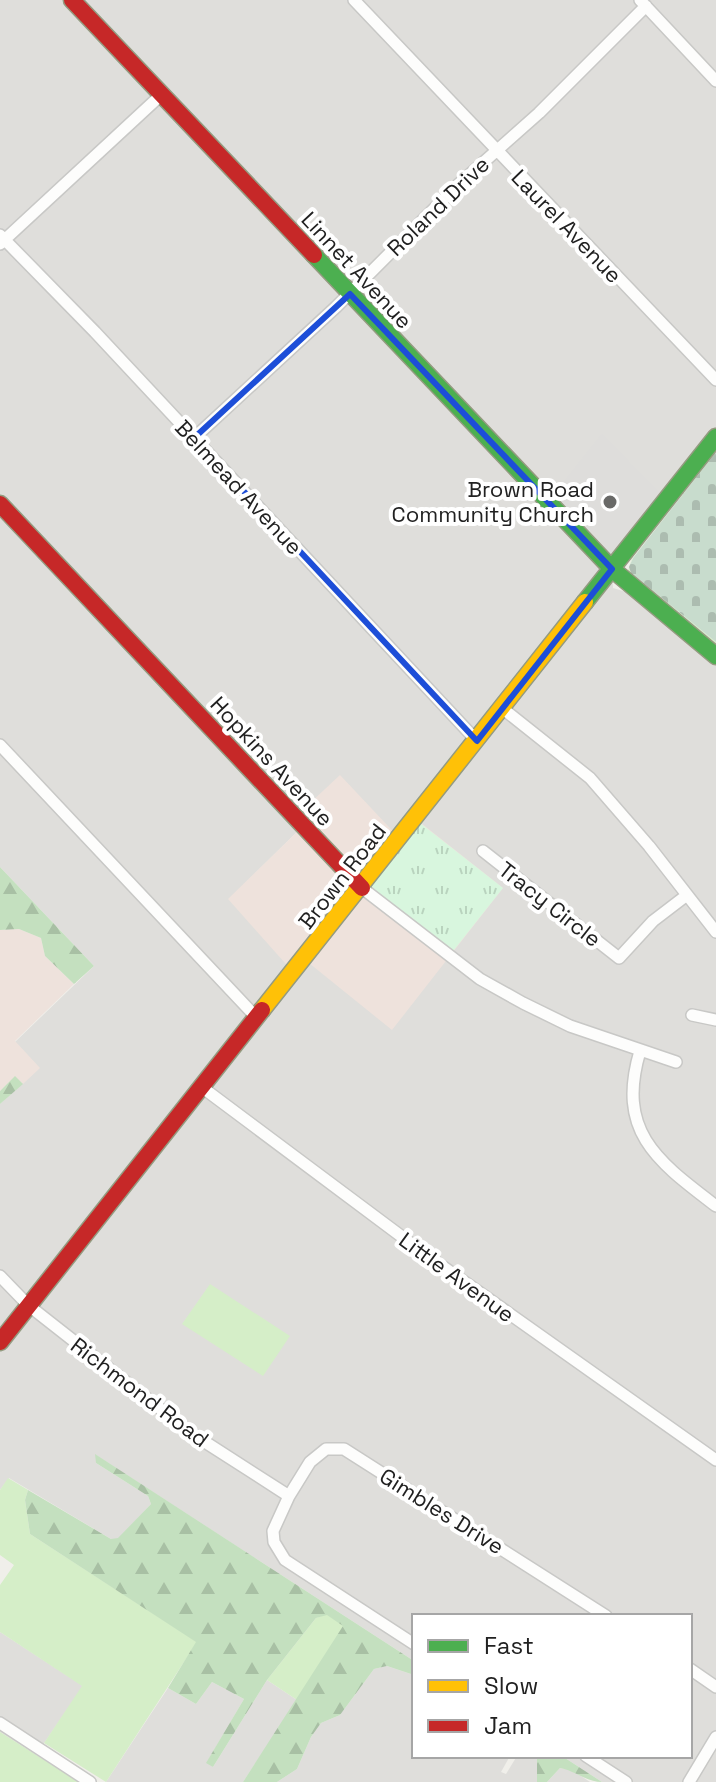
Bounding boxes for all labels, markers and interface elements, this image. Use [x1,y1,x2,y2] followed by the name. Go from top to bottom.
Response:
[381,150,495,262] street label: Roland Drive
[506,163,628,289] street label: Laurel Avenue
[296,206,418,334] street label: Linnet Avenue
[169,414,309,560] street label: Belmead Avenue
[392,475,594,528] place label: Brown Road Community Church
[601,493,619,511] marker: Brown Road Community Church
[205,690,339,832] street label: Hopkins Avenue
[292,818,392,934] street label: Brown Road
[493,855,607,953] street label: Tracy Circle
[394,1226,520,1328] street label: Little Avenue
[65,1331,215,1453] street label: Richmond Road
[375,1462,509,1560] street label: Gimbles Drive
[412,1614,692,1758] legend
[484,1630,534,1661] text: Fast
[484,1670,538,1701] text: Slow
[484,1710,532,1741] text: Jam

